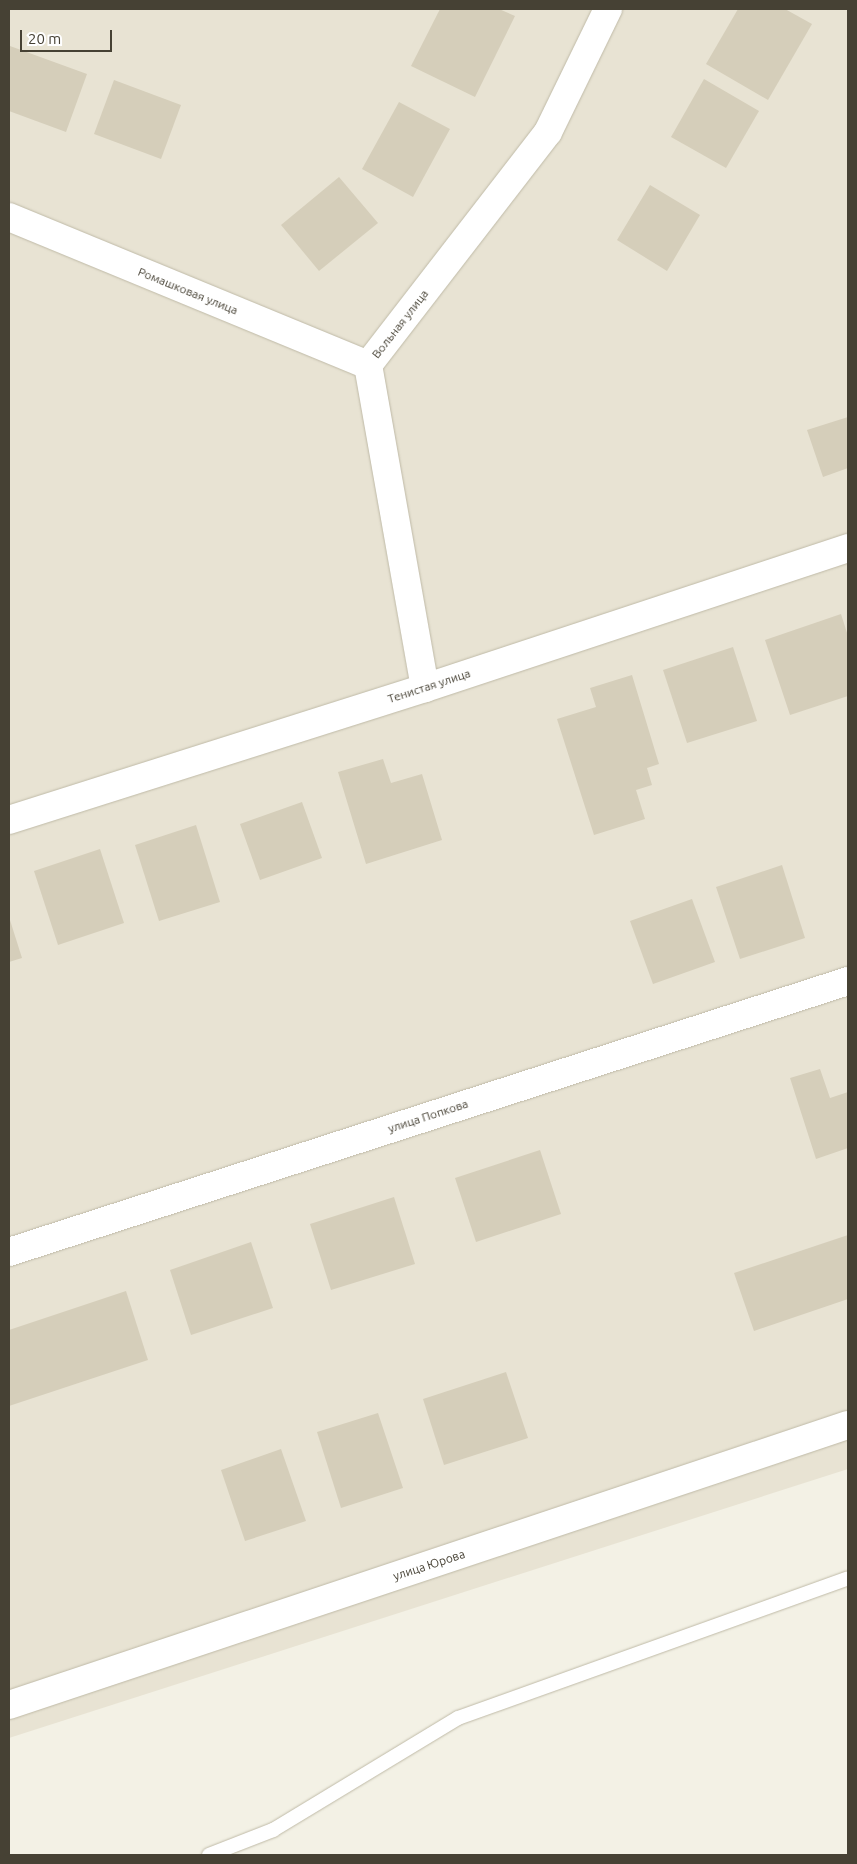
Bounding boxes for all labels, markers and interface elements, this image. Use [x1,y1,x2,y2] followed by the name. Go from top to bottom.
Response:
[22,20,115,52] scale bar
[28,30,61,47] text: 20 m
[136,264,240,318] street label: Ромашковая улица
[369,287,431,361] street label: Вольная улица
[386,666,472,706] street label: Тенистая улица
[386,1096,470,1136] street label: улица Попкова
[391,1547,467,1583] street label: улица Юрова

